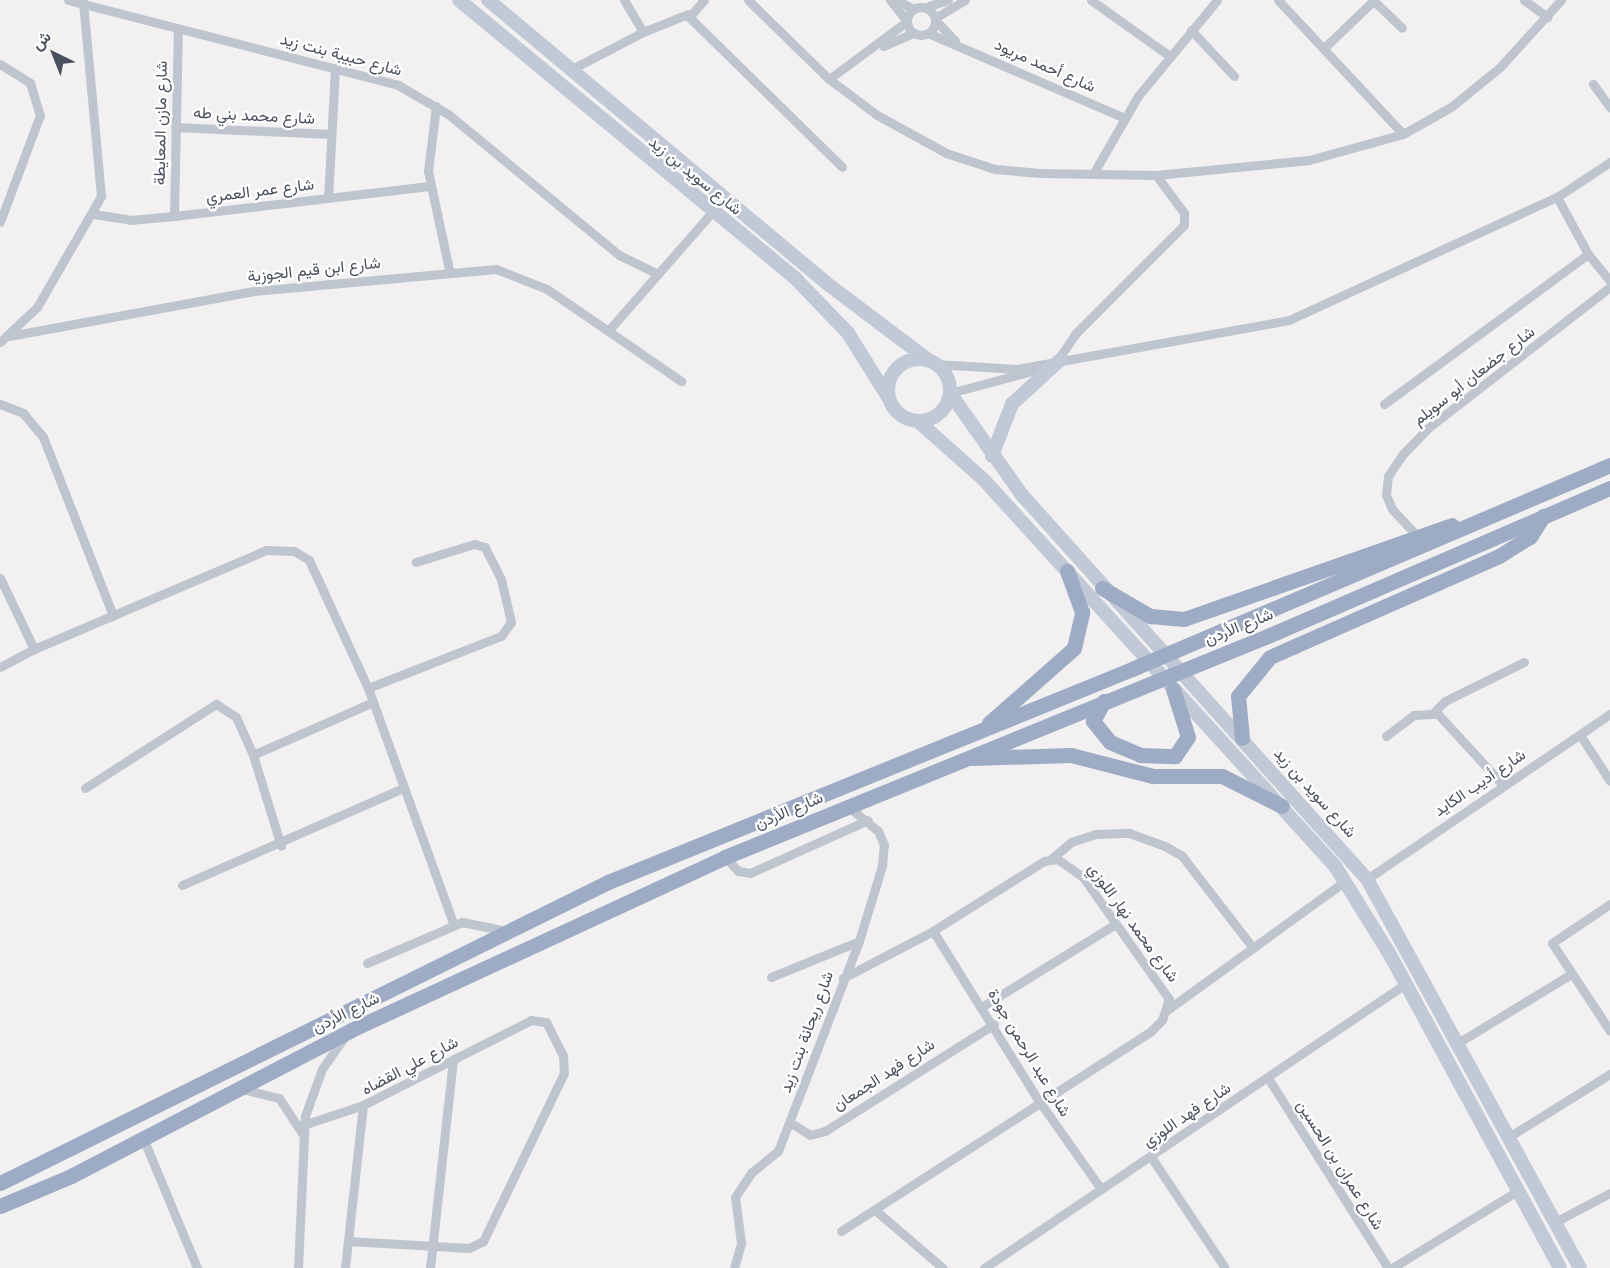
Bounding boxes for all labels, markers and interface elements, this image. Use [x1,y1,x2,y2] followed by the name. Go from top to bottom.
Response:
[24,24,84,84] north arrow
[29,28,54,53] text: ش
[278,30,404,80] street label: شارع حبيبة بنت زيد
[992,35,1098,97] street label: شارع أحمد مريود
[150,61,172,185] street label: شارع مازن المعايطة
[193,103,315,129] street label: شارع محمد بني طه
[645,133,745,219] street label: شارع سويد بن زيد
[205,175,315,207] street label: شارع عمر العمري
[246,253,382,287] street label: شارع ابن قيم الجوزية
[1409,322,1539,430] street label: شارع جضعان أبو سويلم
[1202,605,1276,649] street label: شارع الأردن
[1270,744,1360,842] street label: شارع سويد بن زيد
[1431,745,1529,821] street label: شارع أديب الكايد
[752,788,826,834] street label: شارع الأردن
[1083,860,1183,986] street label: شارع محمد نهار اللوزي
[776,969,838,1095] street label: شارع ريحانة بنت زيد
[983,986,1075,1120] street label: شارع عبد الرحمن جودة
[309,989,383,1037] street label: شارع الأردن
[358,1033,462,1099] street label: شارع علي القضاه
[830,1035,938,1115] street label: شارع فهد الجمعان
[1139,1078,1235,1152] street label: شارع فهد اللوزي
[1292,1097,1388,1233] street label: شارع عمران بن الحسين

